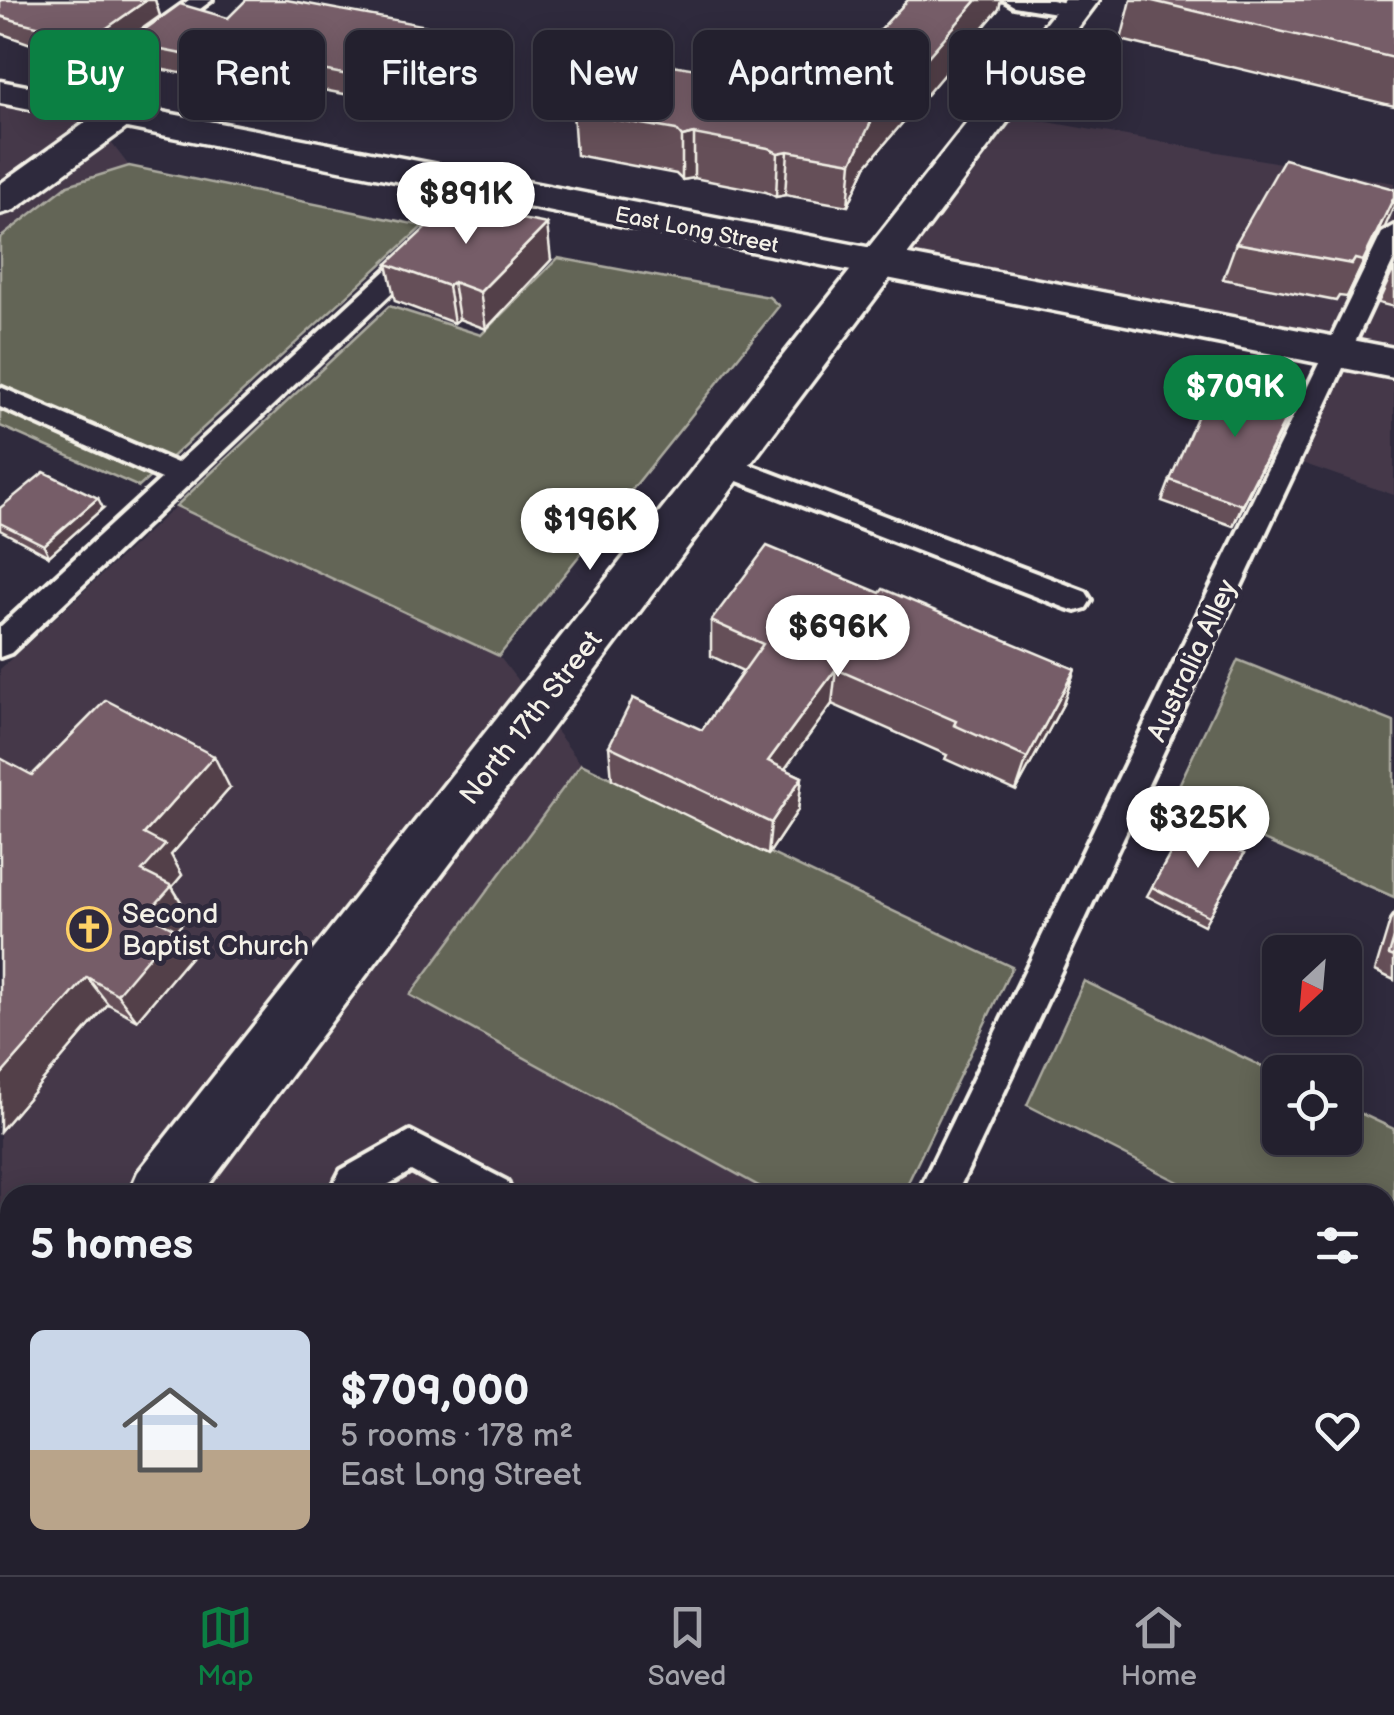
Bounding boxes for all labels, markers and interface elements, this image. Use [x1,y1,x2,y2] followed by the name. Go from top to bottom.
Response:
[30,30,159,120] chip: Buy
[179,30,325,120] chip: Rent
[345,30,513,120] chip: Filters
[533,30,673,120] chip: New
[693,30,929,120] chip: Apartment
[949,30,1121,120] chip: House
[396,162,536,247] pin: $891K
[419,175,513,214] text: $891K
[613,201,781,260] street label: East Long Street
[1165,355,1305,440] pin: $709K
[1185,368,1285,407] text: $709K
[520,488,660,573] pin: $196K
[543,501,637,540] text: $196K
[1140,574,1244,747] street label: Australia Alley
[768,595,908,680] pin: $696K
[788,608,888,647] text: $696K
[453,624,610,811] street label: North 17th Street
[1128,786,1268,871] pin: $325K
[1148,799,1248,838] text: $325K
[122,898,309,963] place label: Second Baptist Church
[66,906,112,952] church icon: Second Baptist Church
[1262,935,1362,1035] north arrow
[1262,935,1362,1155] map controls
[1262,1055,1362,1155] button: locate
[1310,1218,1365,1273] icon: filters
[30,1220,193,1271] text: 5 homes
[340,1366,529,1417] text: $709,000
[110,1370,230,1490] icon: home
[1310,1403,1365,1458] icon: heart
[340,1417,573,1456] text: 5 rooms · 178 m²
[340,1456,582,1495] text: East Long Street
[197,1600,253,1693] tab: Map
[648,1600,726,1693] tab: Saved
[1121,1600,1197,1693] tab: Home

